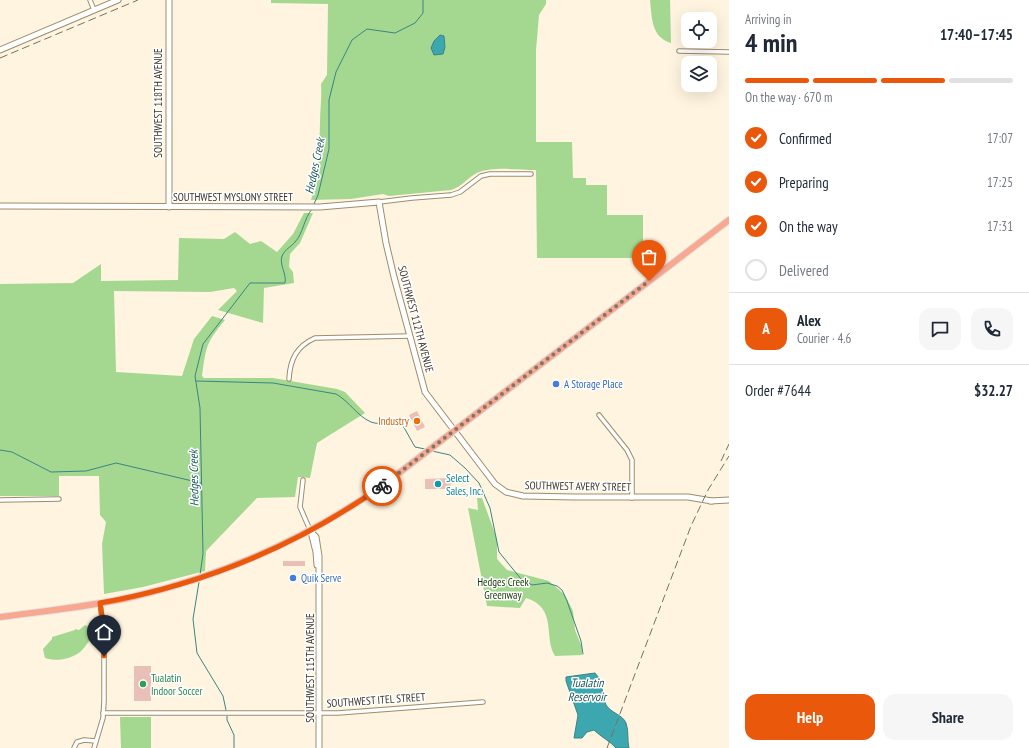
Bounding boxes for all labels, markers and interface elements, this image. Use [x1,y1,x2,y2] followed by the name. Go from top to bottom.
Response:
[745,11,792,28] text: Arriving in
[681,12,717,92] map controls
[681,12,717,48] button: locate
[940,25,1013,44] text: 17:40–17:45
[745,26,798,59] text: 4 min
[151,48,165,158] street label: SOUTHWEST 118TH AVENUE
[681,56,717,92] button: layers
[745,89,832,106] text: On the way · 670 m
[745,127,767,149] icon: check
[779,129,832,148] text: Confirmed
[987,130,1013,147] text: 17:07
[301,135,328,195] water label: Hedges Creek
[745,171,767,193] icon: check
[779,173,829,192] text: Preparing
[987,174,1013,191] text: 17:25
[173,190,293,204] street label: SOUTHWEST MYSLONY STREET
[745,215,767,237] icon: check
[779,217,838,236] text: On the way
[987,218,1013,235] text: 17:31
[632,240,666,281] pin
[638,246,660,268] icon: bag
[779,261,829,280] text: Delivered
[395,264,437,374] street label: SOUTHWEST 112TH AVENUE
[919,308,961,350] button: chat
[971,308,1013,350] button: phone
[797,311,821,330] text: Alex
[762,319,770,338] text: A
[797,330,851,347] text: Courier · 4.6
[564,377,623,391] place label: A Storage Place
[551,379,561,389] marker: A Storage Place
[745,381,811,400] text: Order #7644
[974,381,1013,400] text: $32.27
[378,414,410,428] place label: Industry
[412,416,422,426] marker: Industry
[185,448,201,506] water label: Hedges Creek
[362,466,402,506] courier
[446,471,483,498] place label: Select Sales, Inc.
[371,475,393,497] icon: bike
[525,478,631,494] street label: SOUTHWEST AVERY STREET
[433,479,443,489] marker: Select Sales, Inc.
[301,571,342,585] place label: Quik Serve
[288,573,298,583] marker: Quik Serve
[477,575,530,602] park label: Hedges Creek Greenway
[303,613,317,723] street label: SOUTHWEST 115TH AVENUE
[87,615,121,656] pin
[93,621,115,643] icon: home
[151,671,202,698] place label: Tualatin Indoor Soccer
[568,675,608,704] water label: Tualatin Reservoir
[138,679,148,689] marker: Tualatin Indoor Soccer
[326,690,426,710] street label: SOUTHWEST ITEL STREET
[745,694,875,740] button: Help
[883,694,1013,740] button: Share

